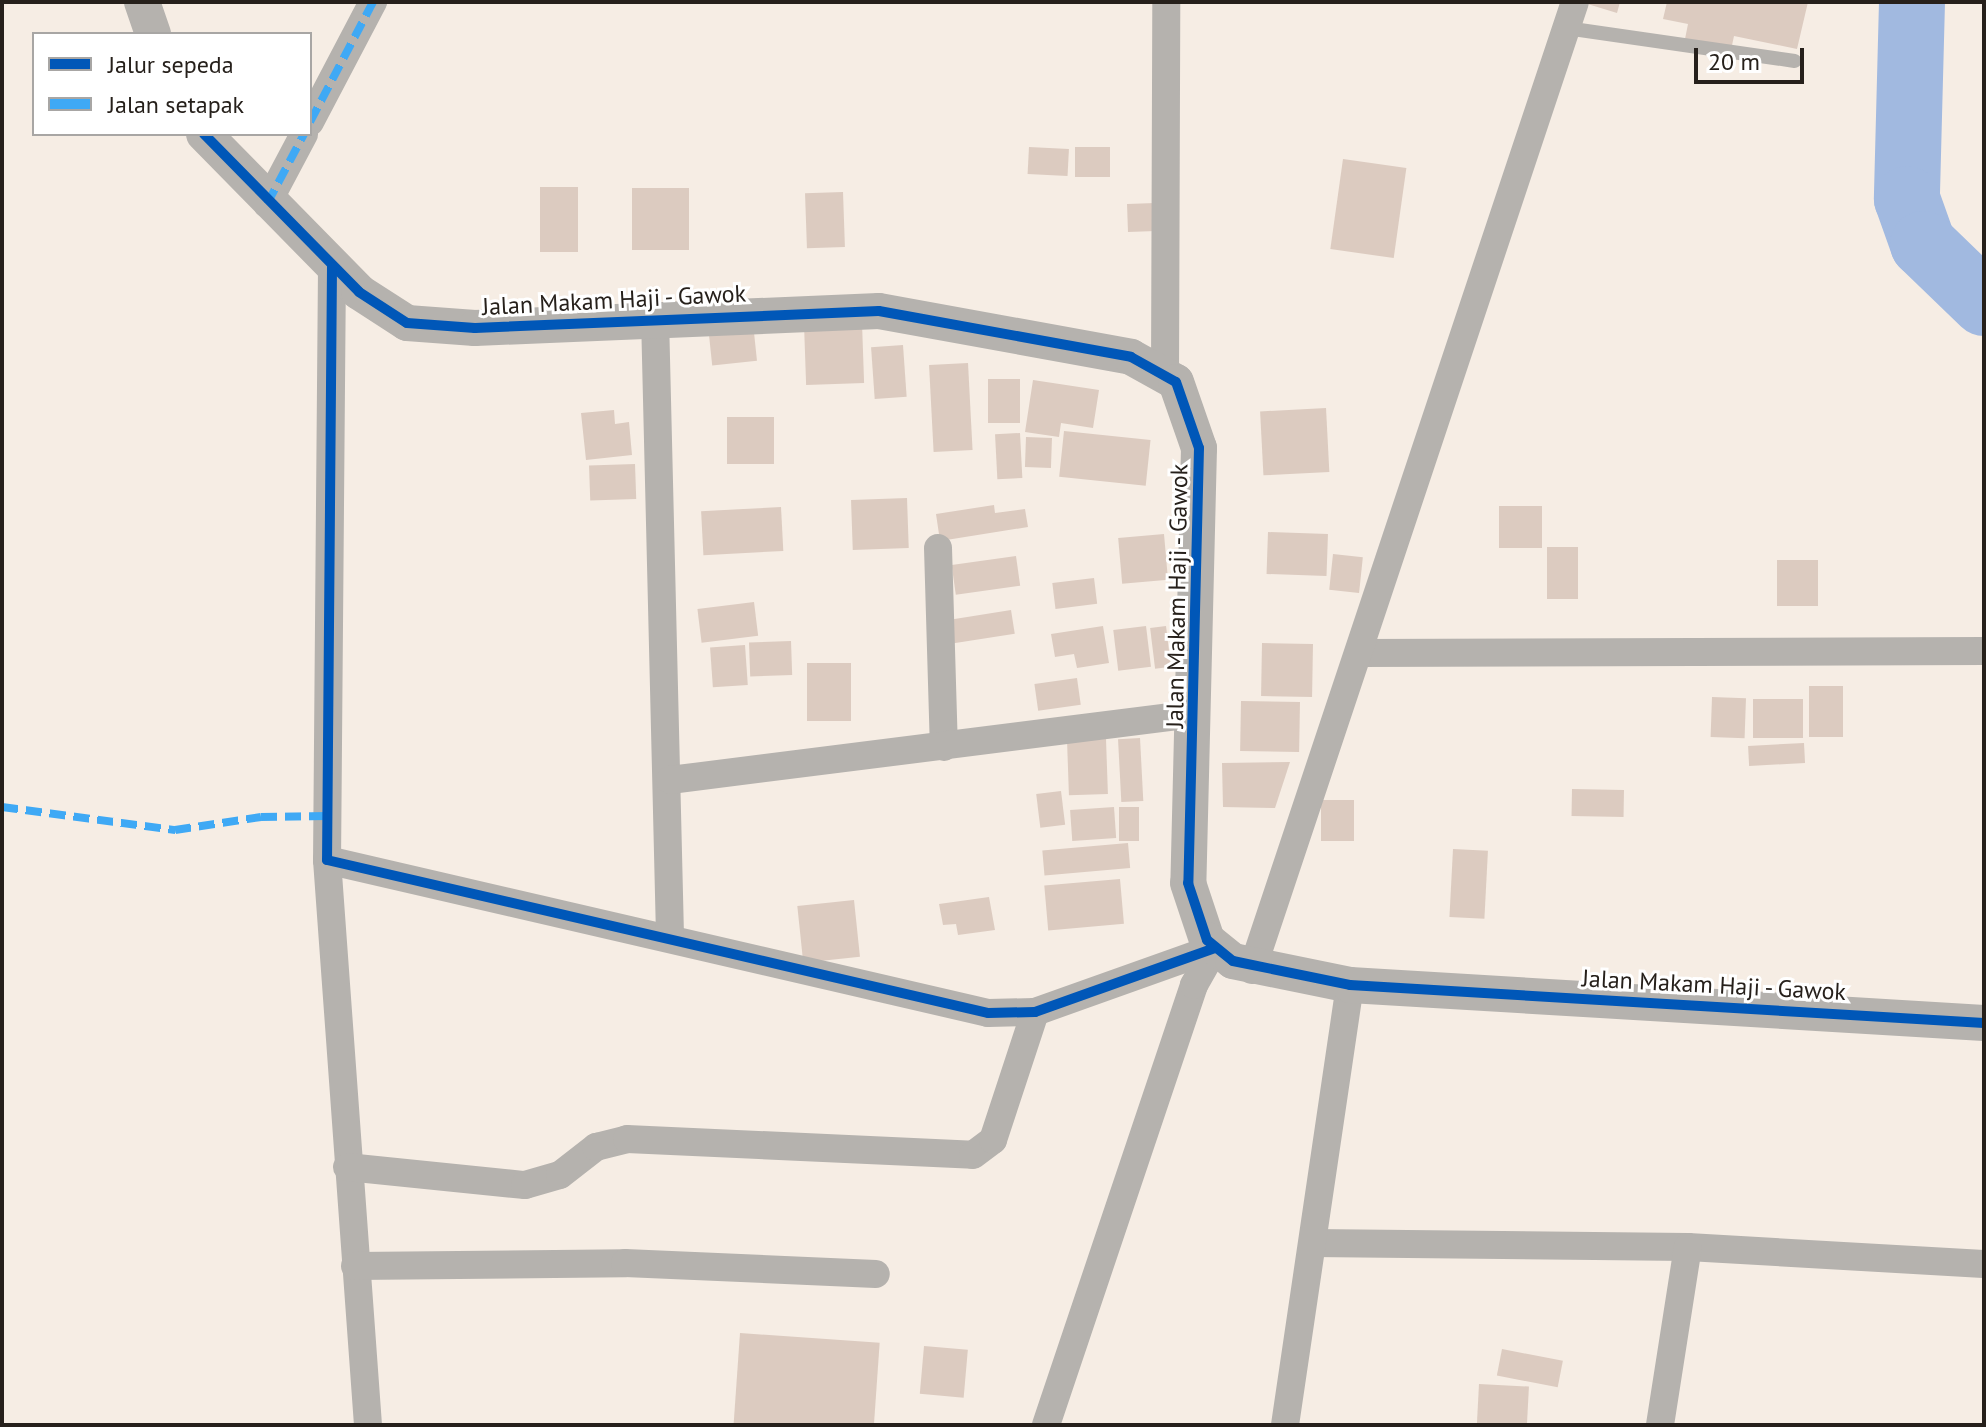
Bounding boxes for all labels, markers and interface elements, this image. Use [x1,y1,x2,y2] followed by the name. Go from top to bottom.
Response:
[32,32,312,136] legend
[1698,32,1808,82] scale bar
[1708,46,1760,77] text: 20 m
[108,49,234,80] text: Jalur sepeda
[108,89,244,120] text: Jalan setapak
[479,279,749,321] street label: Jalan Makam Haji - Gawok
[1160,462,1194,730] street label: Jalan Makam Haji - Gawok
[1579,964,1849,1006] street label: Jalan Makam Haji - Gawok

